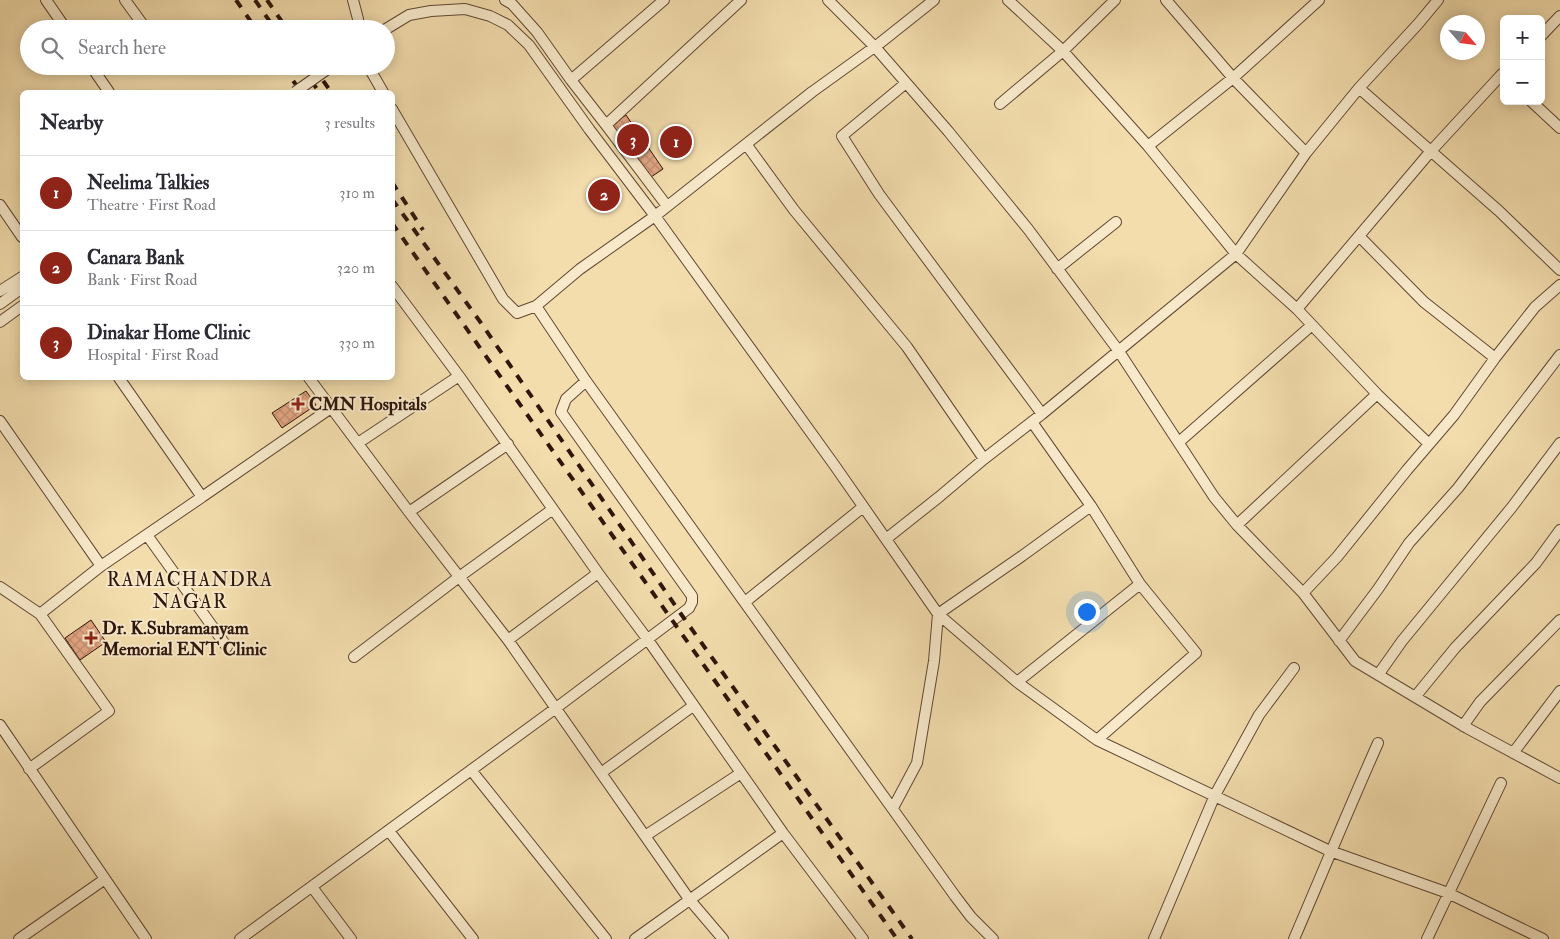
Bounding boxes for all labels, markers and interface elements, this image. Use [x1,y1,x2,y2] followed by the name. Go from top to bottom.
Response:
[1440,15,1485,60] north arrow
[1500,15,1545,105] map controls
[1500,15,1545,60] button: +
[20,20,395,75] search box
[38,34,66,62] icon: search
[78,36,166,60] text: Search here
[1500,60,1545,105] button: −
[40,109,103,136] text: Nearby
[324,113,375,133] text: 3 results
[617,121,649,159] pin: 3
[660,123,692,161] pin: 1
[87,171,209,195] text: Neelima Talkies
[588,176,620,214] pin: 2
[53,183,59,203] text: 1
[339,183,375,203] text: 310 m
[87,195,216,215] text: Theatre · First Road
[87,246,184,270] text: Canara Bank
[52,258,60,278] text: 2
[337,258,375,278] text: 320 m
[87,270,197,290] text: Bank · First Road
[87,321,250,345] text: Dinakar Home Clinic
[53,333,59,353] text: 3
[339,333,375,353] text: 330 m
[87,345,219,365] text: Hospital · First Road
[309,393,427,416] place label: CMN Hospitals
[291,397,305,411] marker: CMN Hospitals
[107,568,273,614] district label: RAMACHANDRA NAGAR
[1074,599,1100,625] your location
[101,617,267,661] place label: Dr. K.Subramanyam Memorial ENT Clinic
[84,631,98,645] marker: Dr. K.Subramanyam Memorial ENT Clinic

